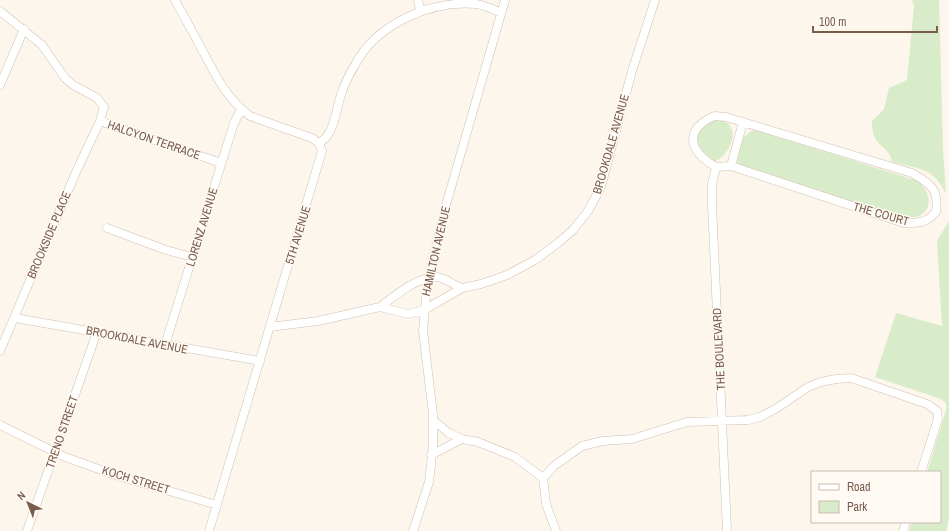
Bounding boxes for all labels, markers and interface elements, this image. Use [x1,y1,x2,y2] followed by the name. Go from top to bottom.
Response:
[813,8,937,34] scale bar
[819,14,846,30] text: 100 m
[589,92,633,196] street label: BROOKDALE AVENUE
[105,117,203,163] street label: HALCYON TERRACE
[182,186,222,268] street label: LORENZ AVENUE
[23,189,75,281] street label: BROOKSIDE PLACE
[851,198,911,230] street label: THE COURT
[282,204,314,266] street label: 5TH AVENUE
[418,204,454,298] street label: HAMILTON AVENUE
[709,307,729,391] street label: THE BOULEVARD
[85,322,189,358] street label: BROOKDALE AVENUE
[42,393,82,471] street label: TRENO STREET
[100,462,172,498] street label: KOCH STREET
[811,471,941,523] legend
[847,479,871,495] text: Road
[8,483,48,523] north arrow
[14,488,28,503] text: N
[847,499,867,515] text: Park

